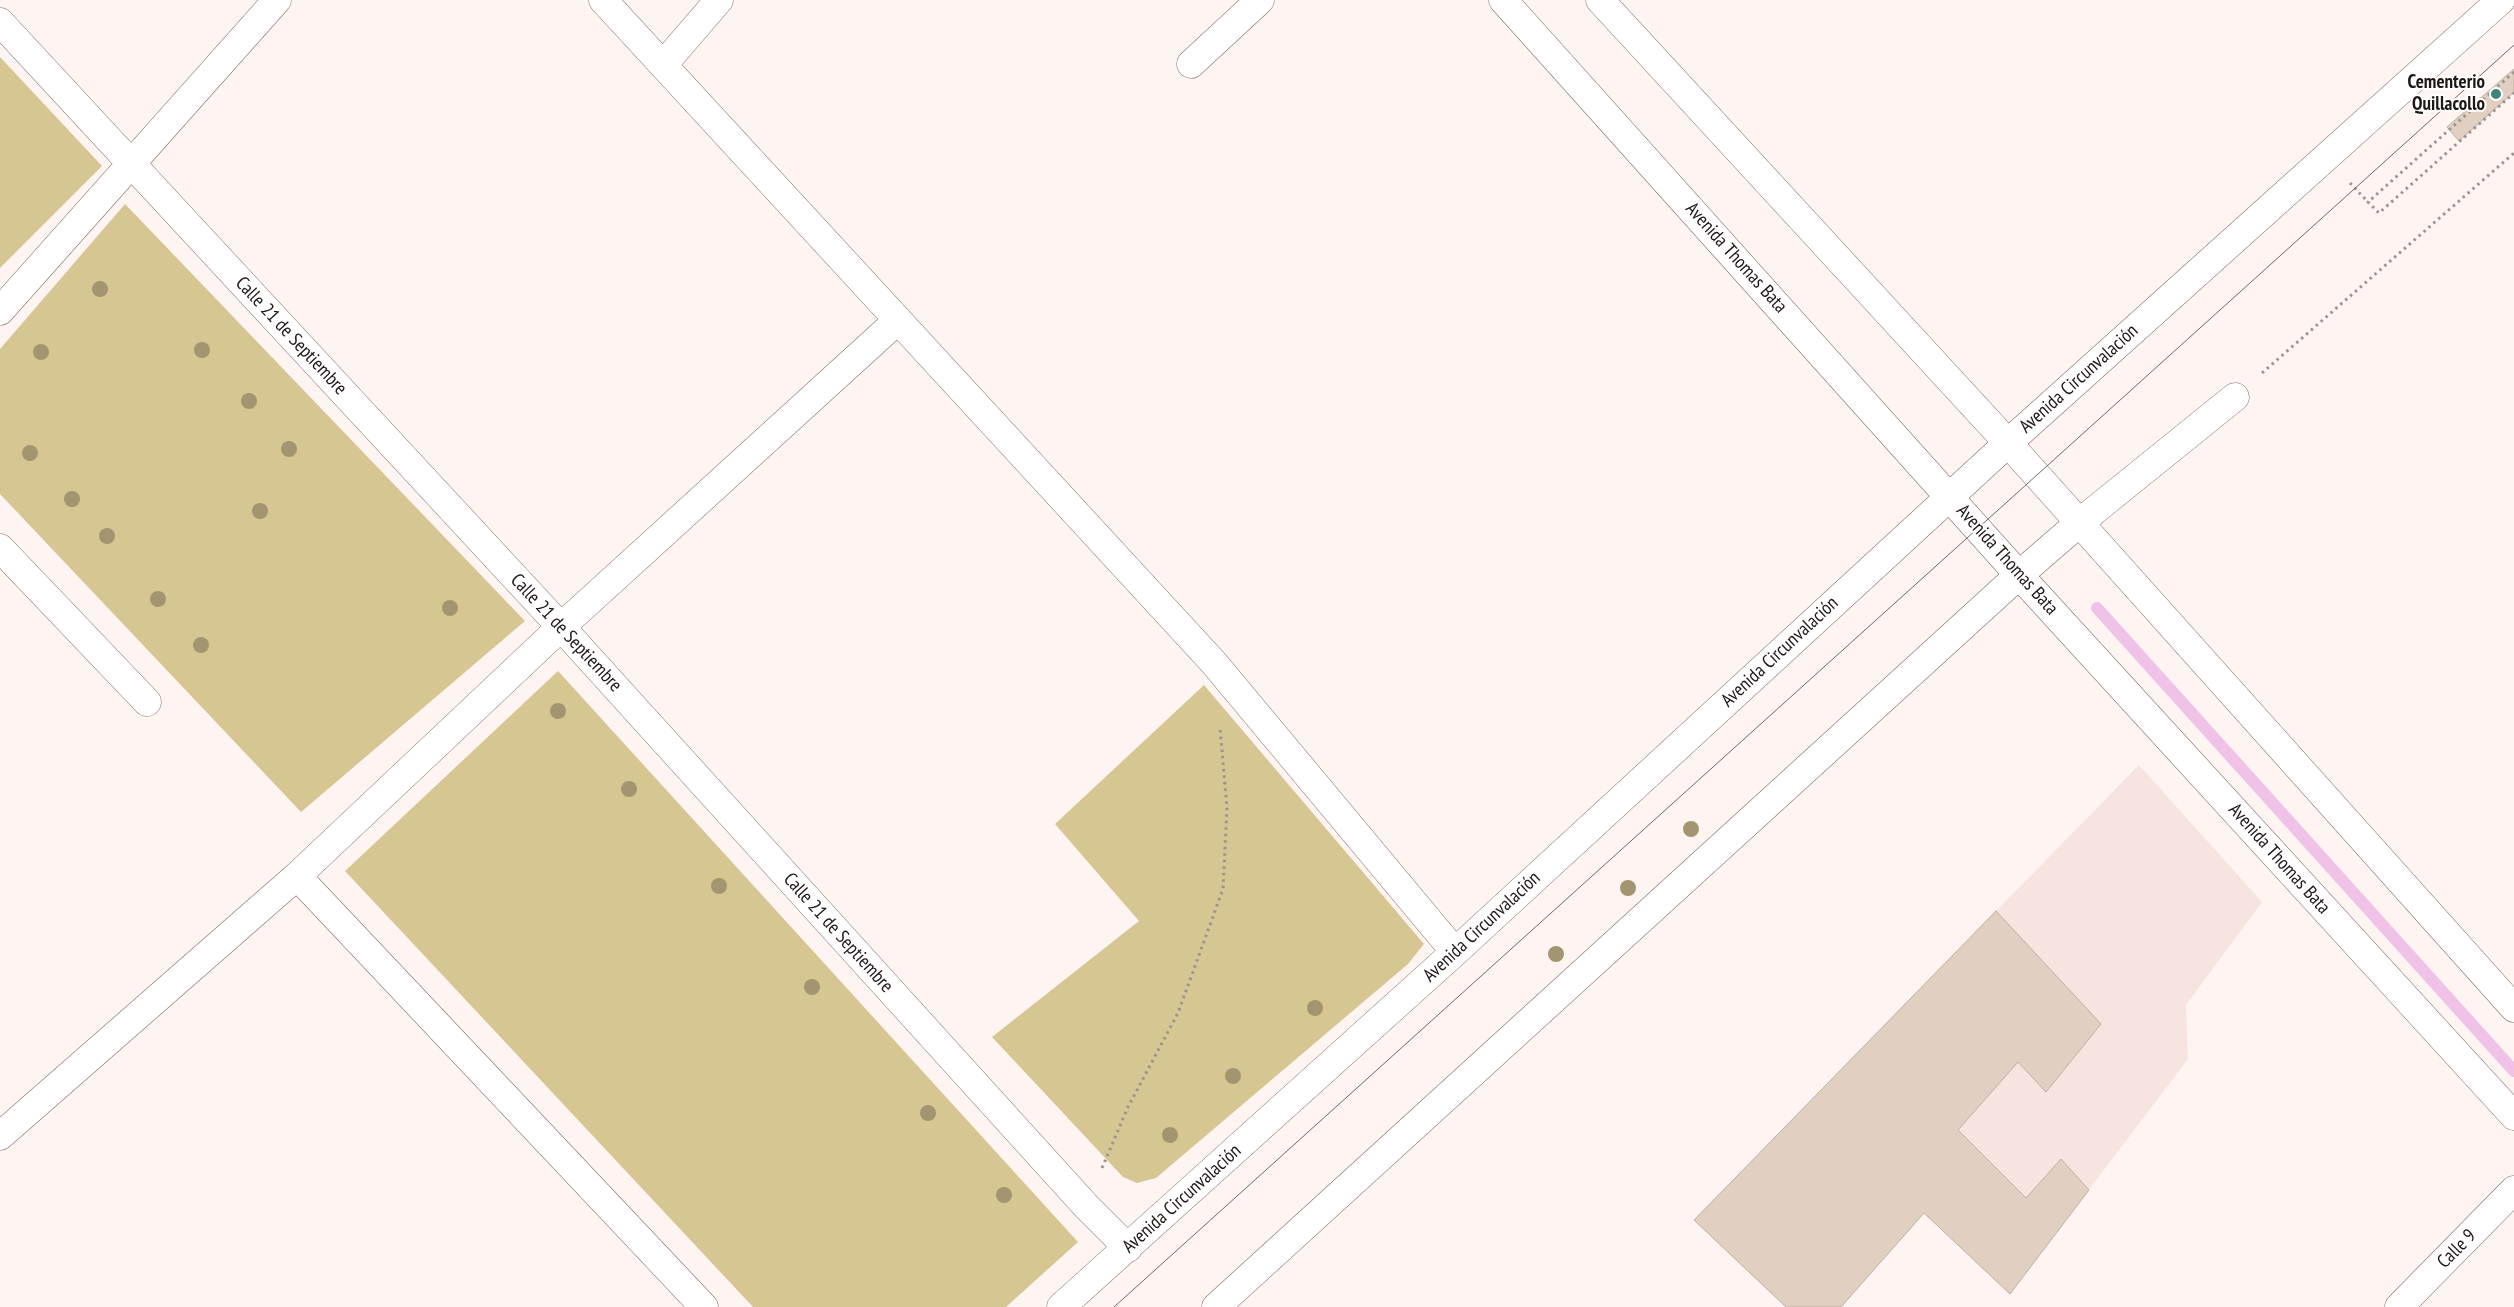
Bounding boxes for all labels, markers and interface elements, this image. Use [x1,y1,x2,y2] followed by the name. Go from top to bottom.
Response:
[2408,72,2485,116] place label: Cementerio Quillacollo
[2489,87,2503,101] marker: Cementerio Quillacollo
[1680,198,1792,318] street label: Avenida Thomas Bata
[230,272,352,400] street label: Calle 21 de Septiembre
[2015,320,2143,438] street label: Avenida Circunvalación
[1951,500,2063,620] street label: Avenida Thomas Bata
[505,569,627,697] street label: Calle 21 de Septiembre
[1717,592,1843,712] street label: Avenida Circunvalación
[2223,799,2335,919] street label: Avenida Thomas Bata
[1419,867,1545,987] street label: Avenida Circunvalación
[778,868,898,998] street label: Calle 21 de Septiembre
[1118,1140,1246,1258] street label: Avenida Circunvalación
[2433,1225,2481,1273] street label: Calle 9

